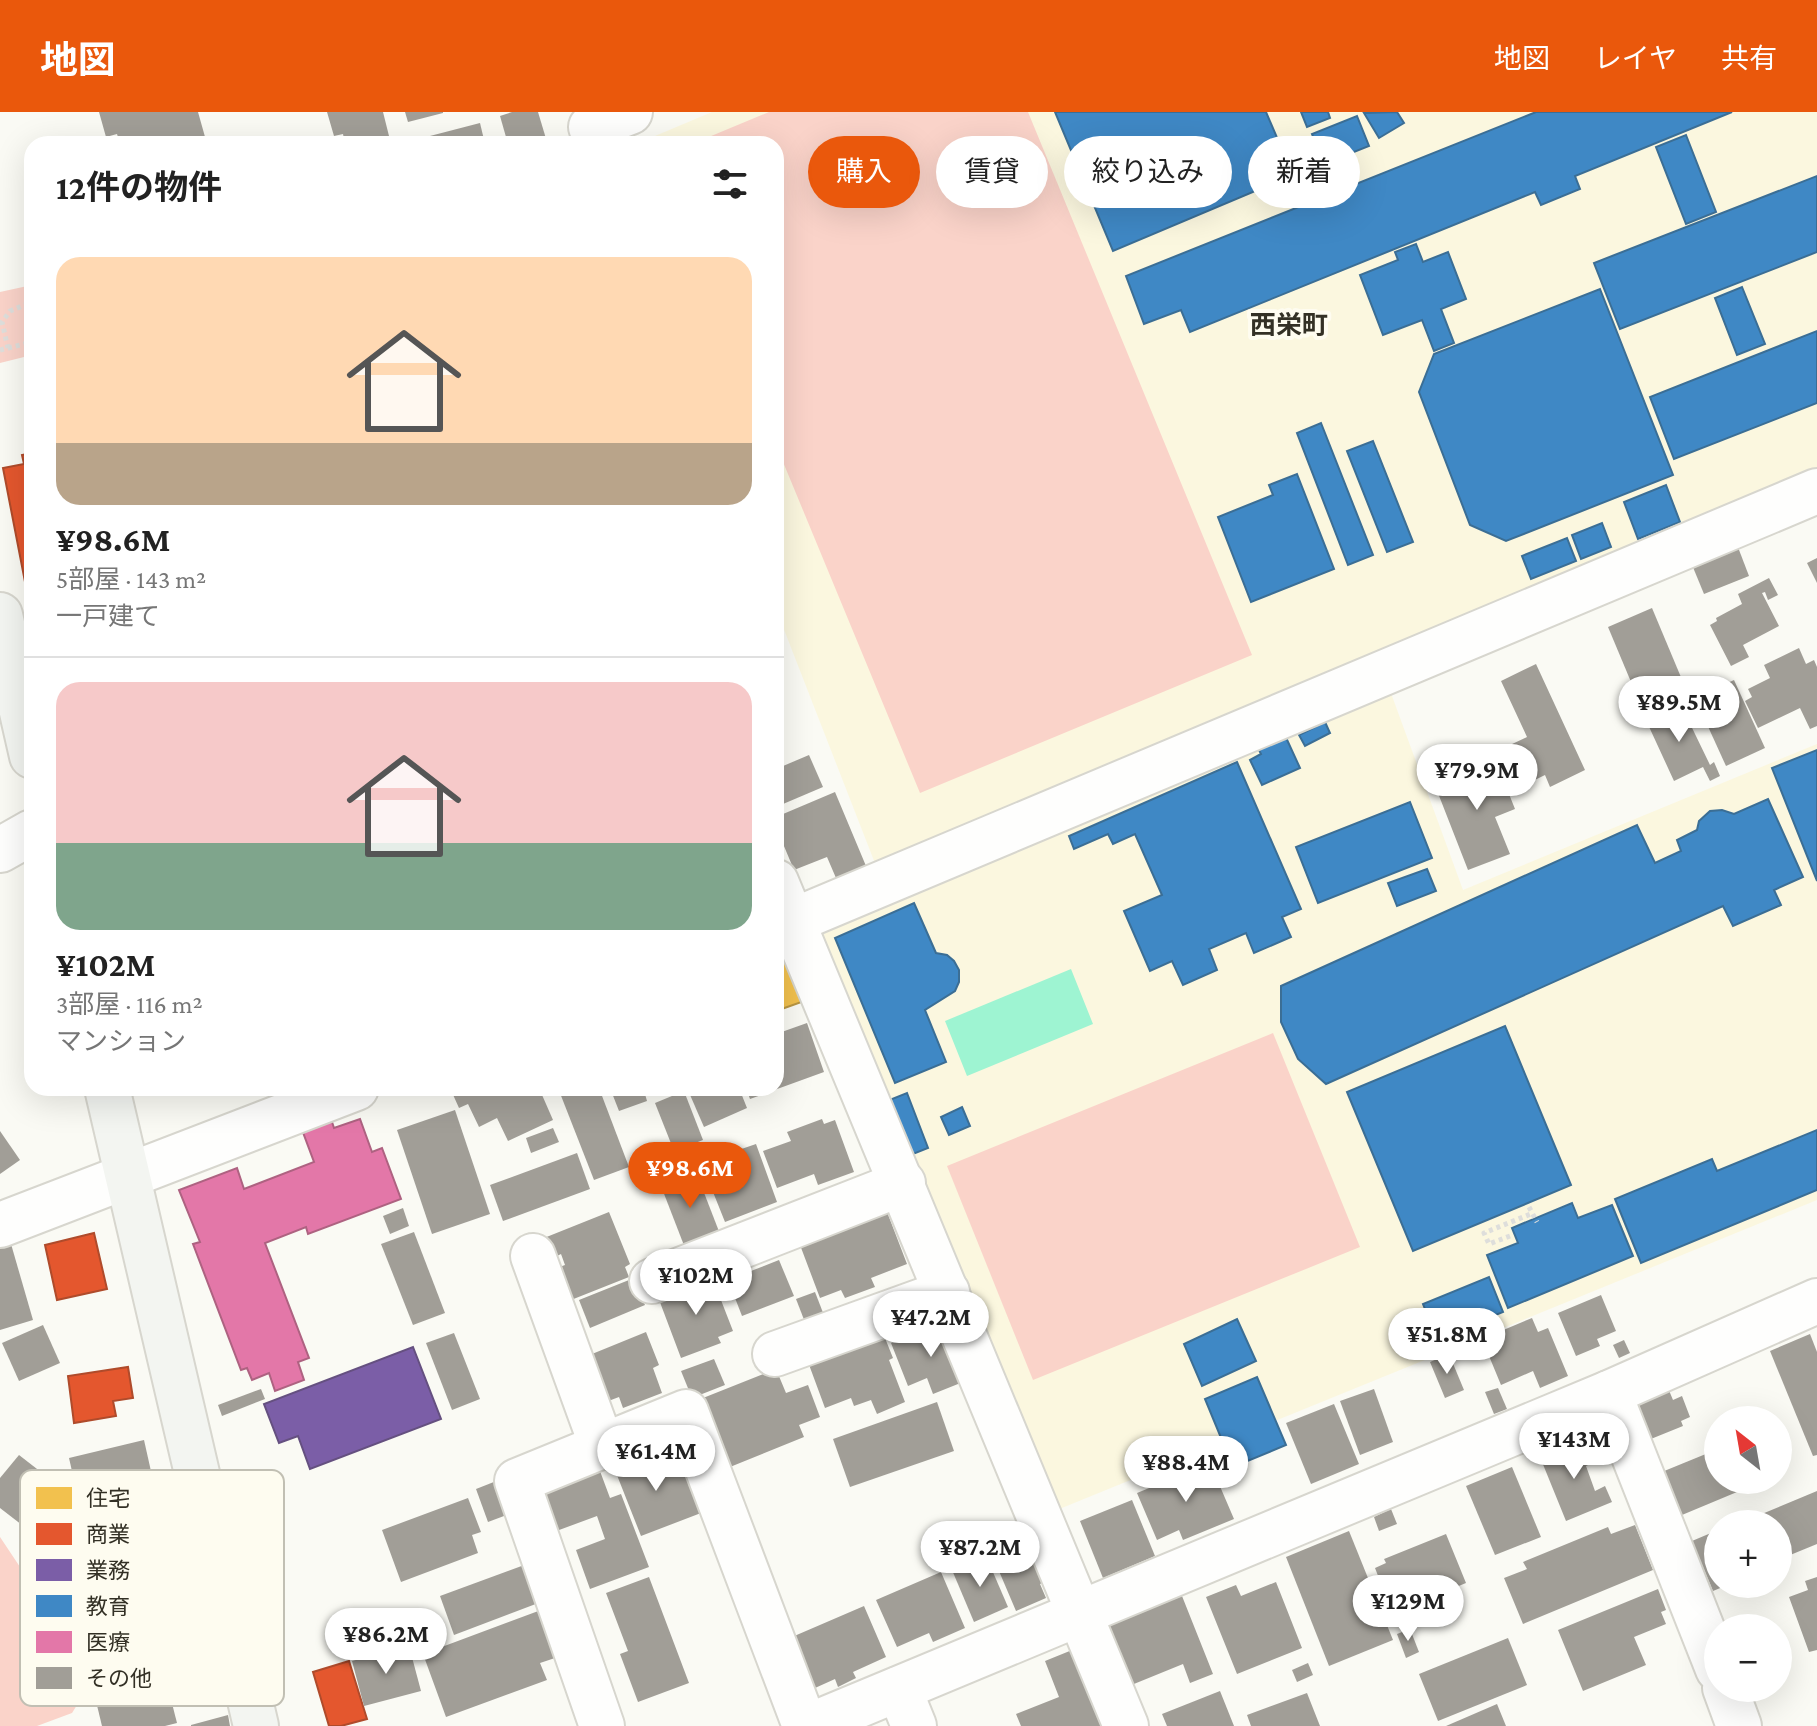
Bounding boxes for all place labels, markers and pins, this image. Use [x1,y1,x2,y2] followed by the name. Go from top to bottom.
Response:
[1614,676,1744,744] pin: ¥89.5M
[1412,744,1542,812] pin: ¥79.9M
[625,1142,755,1210] pin: ¥98.6M
[640,1249,752,1317] pin: ¥102M
[866,1291,996,1359] pin: ¥47.2M
[1382,1308,1512,1376] pin: ¥51.8M
[1518,1413,1630,1481] pin: ¥143M
[591,1425,721,1493] pin: ¥61.4M
[1121,1436,1251,1504] pin: ¥88.4M
[915,1521,1045,1589] pin: ¥87.2M
[1352,1575,1464,1643] pin: ¥129M
[321,1608,451,1676] pin: ¥86.2M

